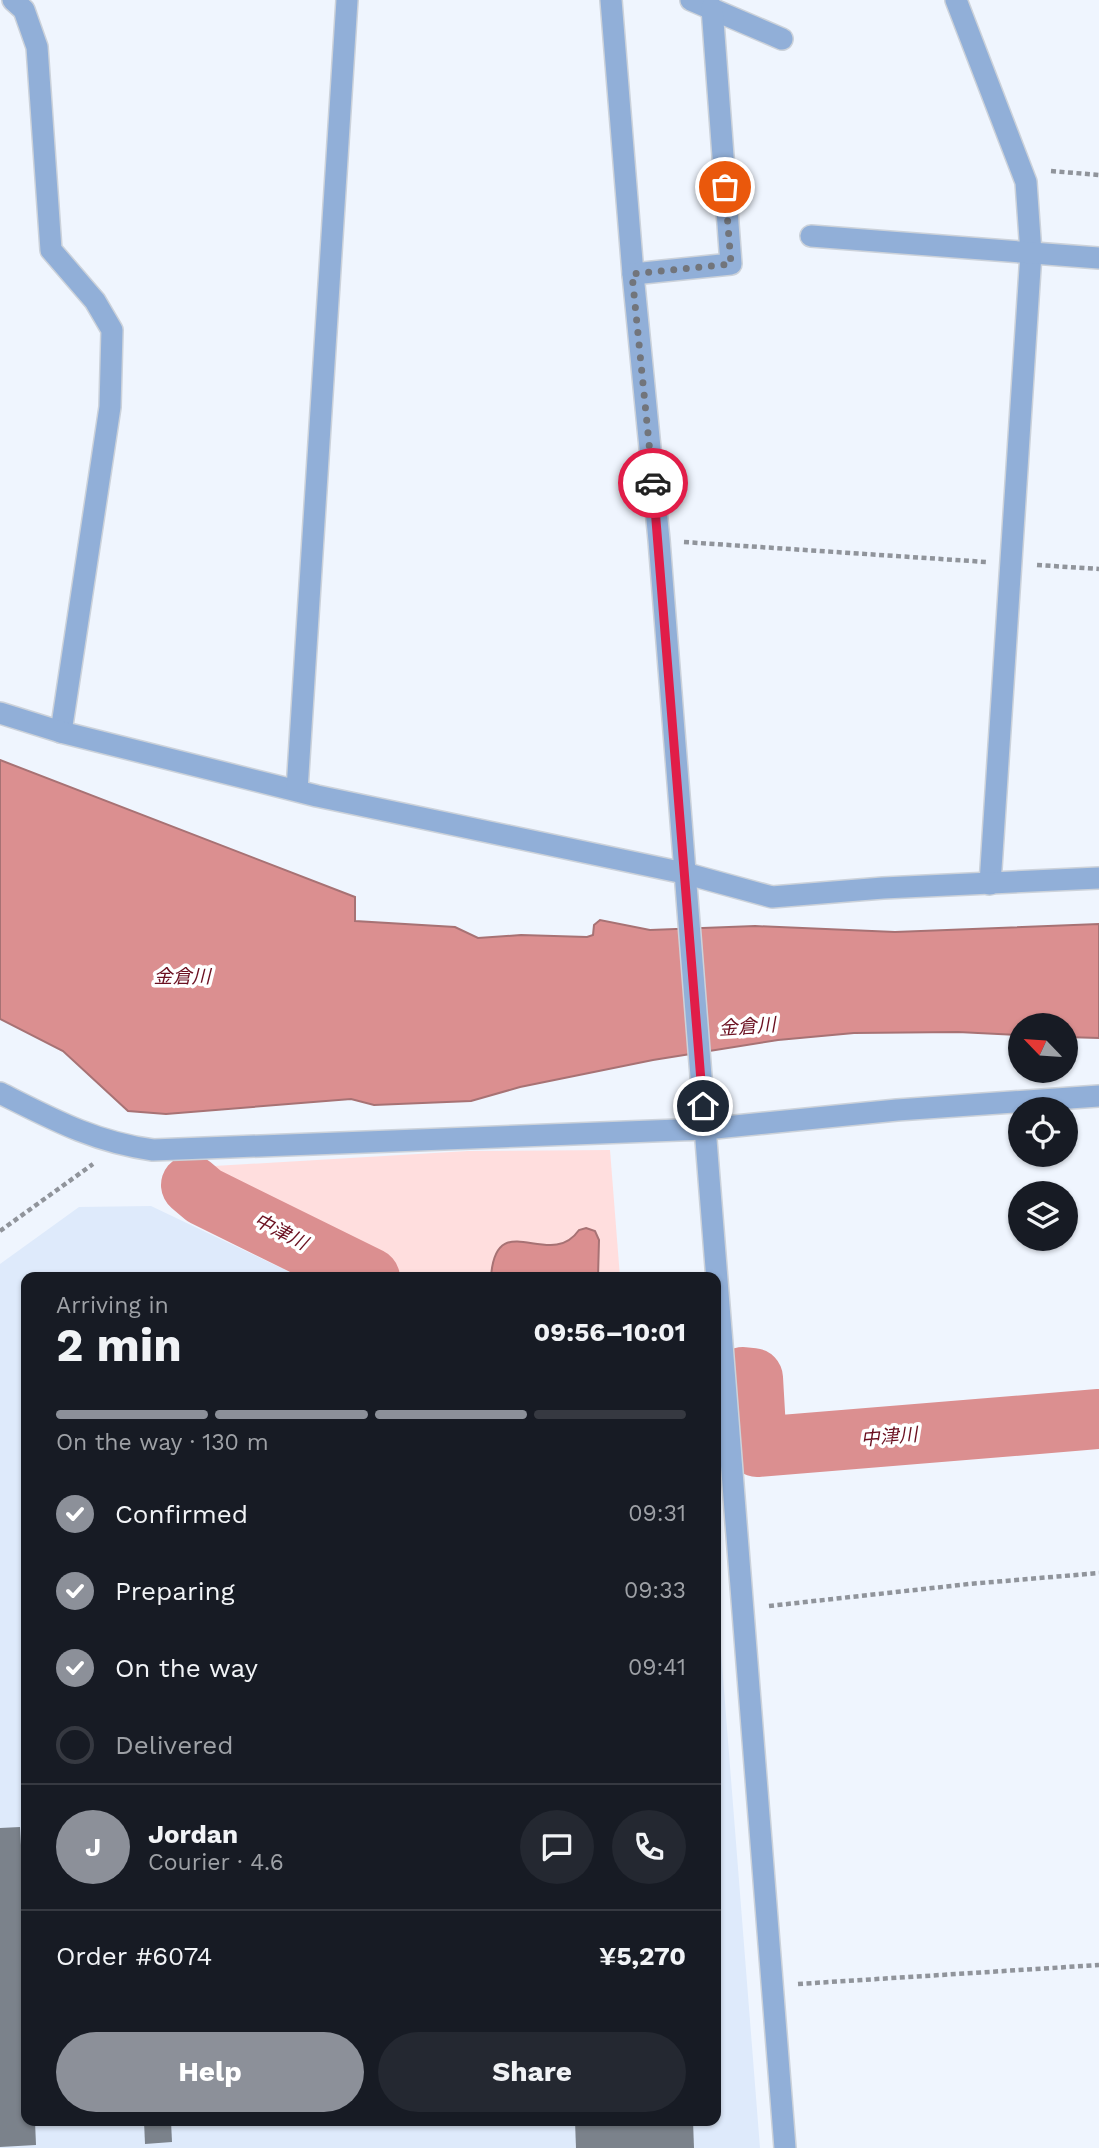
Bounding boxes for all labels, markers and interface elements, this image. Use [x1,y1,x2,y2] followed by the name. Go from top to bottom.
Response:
[695,157,755,217] pin
[706,168,744,206] icon: bag
[618,448,688,518] courier
[634,464,672,502] icon: car
[153,965,212,988] water label: 金倉川
[718,1013,778,1040] water label: 金倉川
[1008,1013,1078,1083] north arrow
[1008,1013,1078,1251] map controls
[673,1076,733,1136] pin
[684,1087,722,1125] icon: home
[1008,1097,1078,1167] button: locate
[1008,1181,1078,1251] button: layers
[250,1208,313,1256] water label: 中津川
[56,1292,169,1319] text: Arriving in
[534,1317,686,1347] text: 09:56–10:01
[56,1318,182,1372] text: 2 min
[860,1422,920,1450] water label: 中津川
[56,1429,269,1456] text: On the way · 130 m
[56,1495,94,1533] icon: check
[115,1499,248,1529] text: Confirmed
[628,1500,686,1527] text: 09:31
[56,1572,94,1610] icon: check
[115,1576,235,1606] text: Preparing
[624,1577,686,1604] text: 09:33
[56,1649,94,1687] icon: check
[115,1653,258,1683] text: On the way
[628,1654,686,1681] text: 09:41
[115,1730,234,1760] text: Delivered
[520,1810,594,1884] button: chat
[612,1810,686,1884] button: phone
[148,1819,238,1849] text: Jordan
[85,1832,101,1862] text: J
[148,1849,284,1876] text: Courier · 4.6
[56,1941,213,1971] text: Order #6074
[599,1941,686,1971] text: ¥5,270
[56,2032,364,2112] button: Help
[378,2032,686,2112] button: Share

